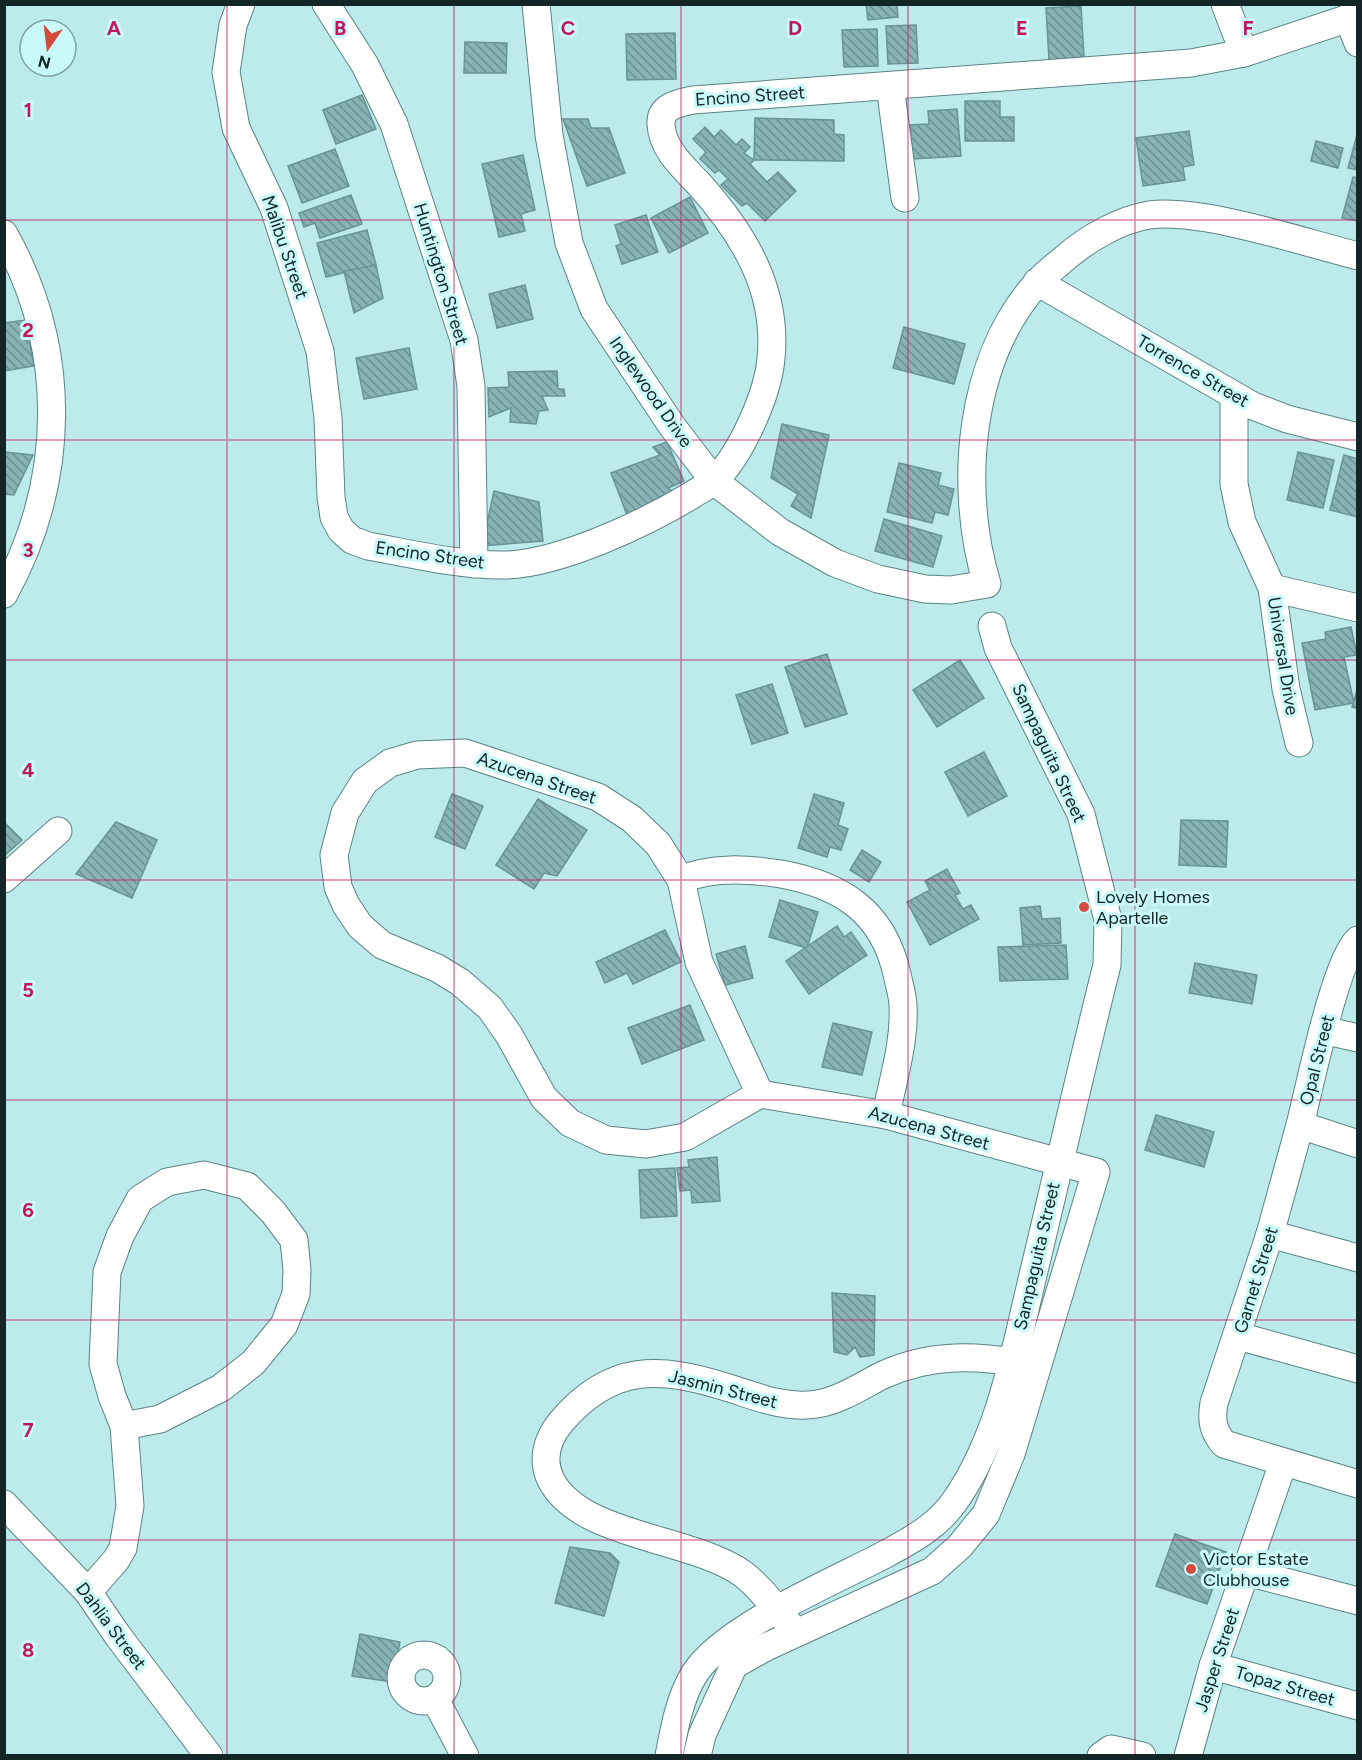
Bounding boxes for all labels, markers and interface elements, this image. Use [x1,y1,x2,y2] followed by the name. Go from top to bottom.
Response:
[107,16,122,40] text: A
[334,16,346,40] text: B
[561,16,575,40] text: C
[788,16,802,40] text: D
[1016,16,1028,40] text: E
[1242,16,1254,40] text: F
[18,18,78,78] north arrow
[36,51,53,73] text: N
[694,81,806,111] street label: Encino Street
[24,98,32,122] text: 1
[257,192,313,302] street label: Malibu Street
[409,200,473,348] street label: Huntington Street
[22,318,34,342] text: 2
[1133,330,1253,412] street label: Torrence Street
[605,332,698,452] street label: Inglewood Drive
[374,536,486,574] street label: Encino Street
[22,538,34,562] text: 3
[1263,595,1303,717] street label: Universal Drive
[1007,680,1091,826] street label: Sampaguita Street
[474,747,600,809] street label: Azucena Street
[22,758,35,782] text: 4
[1096,886,1210,929] place label: Lovely Homes Apartelle
[1077,900,1091,914] marker: Lovely Homes Apartelle
[22,978,34,1002] text: 5
[1295,1012,1339,1108] street label: Opal Street
[866,1101,992,1155] street label: Azucena Street
[1009,1180,1065,1332] street label: Sampaguita Street
[22,1198,34,1222] text: 6
[1229,1224,1283,1336] street label: Garnet Street
[666,1365,780,1413] street label: Jasmin Street
[22,1418,34,1442] text: 7
[1203,1548,1309,1591] place label: Victor Estate Clubhouse
[1184,1562,1198,1576] marker: Victor Estate Clubhouse
[71,1578,151,1674] street label: Dahlia Street
[1190,1605,1244,1715] street label: Jasper Street
[22,1638,34,1662] text: 8
[1233,1661,1338,1711] street label: Topaz Street

